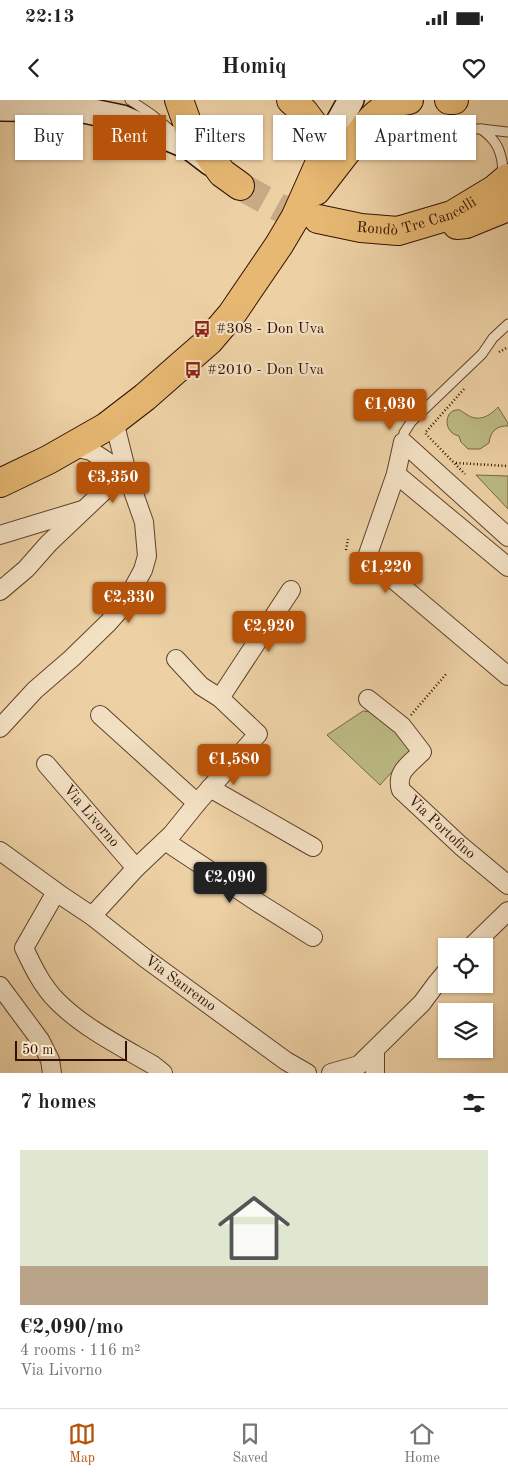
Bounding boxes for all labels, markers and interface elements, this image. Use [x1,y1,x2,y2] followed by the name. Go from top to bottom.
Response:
[25,8,74,27] text: 22:13
[20,54,48,82] icon: back
[460,54,488,82] icon: heart
[222,56,286,78] text: Homiq
[15,115,83,160] chip: Buy
[93,115,166,160] chip: Rent
[176,115,263,160] chip: Filters
[273,115,346,160] chip: New
[356,115,476,160] chip: Apartment
[356,195,479,238] street label: Rondò Tre Cancelli
[192,319,212,339] bus stop icon: #308 - Don Uva
[216,322,325,337] place label: #308 - Don Uva
[183,360,203,380] bus stop icon: #2010 - Don Uva
[207,363,325,378] place label: #2010 - Don Uva
[349,388,431,431] pin: €1,030
[365,397,415,413] text: €1,030
[72,462,154,504] pin: €3,350
[88,470,138,486] text: €3,350
[345,552,427,594] pin: €1,220
[361,560,411,576] text: €1,220
[88,582,170,624] pin: €2,330
[104,590,154,606] text: €2,330
[228,610,310,653] pin: €2,920
[244,619,294,635] text: €2,920
[193,744,275,786] pin: €1,580
[209,752,259,768] text: €1,580
[60,782,122,850] street label: Via Livorno
[405,793,478,862] street label: Via Portofino
[189,862,271,904] pin: €2,090
[205,870,255,886] text: €2,090
[438,938,493,1058] map controls
[438,938,493,993] button: locate
[142,953,219,1015] street label: Via Sanremo
[438,1003,493,1058] button: layers
[15,1038,128,1061] scale bar
[22,1043,53,1057] text: 50 m
[460,1089,488,1117] icon: filters
[20,1092,96,1113] text: 7 homes
[209,1183,299,1273] icon: home
[20,1317,124,1338] text: €2,090/mo
[20,1343,140,1359] text: 4 rooms · 116 m²
[20,1363,102,1379] text: Via Livorno
[68,1420,96,1467] tab: Map
[232,1420,268,1467] tab: Saved
[404,1420,440,1467] tab: Home

